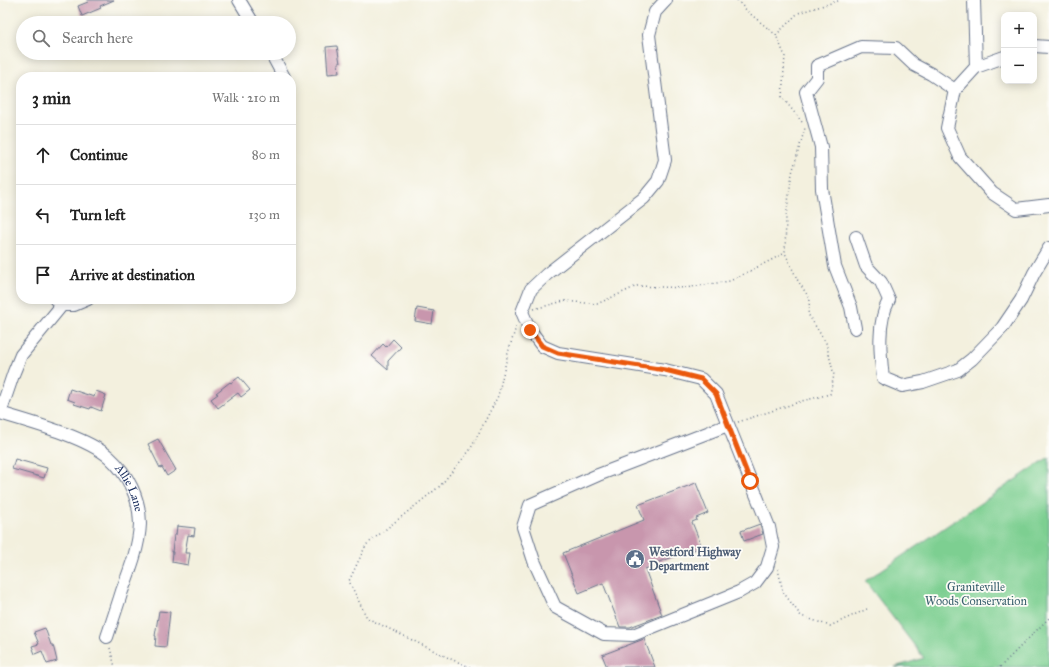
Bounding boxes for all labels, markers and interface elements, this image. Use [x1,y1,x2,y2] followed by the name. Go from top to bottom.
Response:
[1001,12,1037,84] map controls
[1001,12,1037,48] button: +
[16,16,296,60] search box
[30,27,52,49] icon: search
[62,29,133,47] text: Search here
[1001,48,1037,84] button: −
[32,88,71,109] text: 3 min
[212,90,280,106] text: Walk · 210 m
[32,144,54,166] icon: ahead
[70,146,128,164] text: Continue
[252,147,280,163] text: 80 m
[32,204,54,226] icon: left
[70,206,126,224] text: Turn left
[248,207,280,223] text: 130 m
[32,264,54,286] icon: arrive
[70,266,195,284] text: Arrive at destination
[521,321,539,339] route end
[112,461,146,513] street label: Allie Lane
[741,472,759,490] route start
[649,545,742,574] place label: Westford Highway Department
[624,548,646,570] public building icon: Westford Highway Department
[925,580,1027,608] park label: Graniteville Woods Conservation

